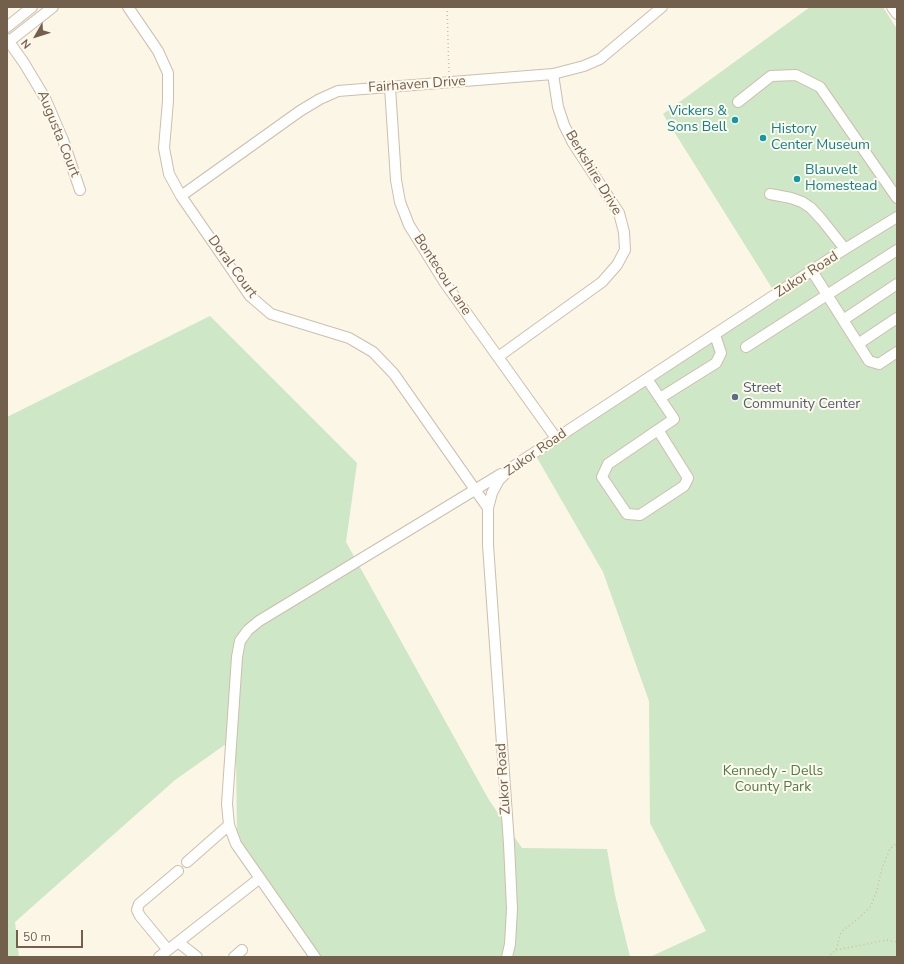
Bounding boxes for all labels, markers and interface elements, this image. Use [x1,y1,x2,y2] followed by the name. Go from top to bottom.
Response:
[16,16,56,56] north arrow
[18,36,35,52] text: N
[368,73,466,97] street label: Fairhaven Drive
[33,88,83,180] street label: Augusta Court
[667,104,727,136] place label: Vickers & Sons Bell
[730,115,740,125] marker: Vickers & Sons Bell
[771,122,870,154] place label: History Center Museum
[561,128,625,218] street label: Berkshire Drive
[758,133,768,143] marker: History Center Museum
[805,163,877,196] place label: Blauvelt Homestead
[792,174,802,184] marker: Blauvelt Homestead
[409,231,475,319] street label: Bontecou Lane
[204,232,260,302] street label: Doral Court
[772,248,842,302] street label: Zukor Road
[743,381,860,414] place label: Street Community Center
[730,392,740,402] marker: Street Community Center
[502,426,570,480] street label: Zukor Road
[493,743,515,815] street label: Zukor Road
[723,764,823,796] park label: Kennedy - Dells County Park
[18,922,85,948] scale bar
[23,929,51,945] text: 50 m

